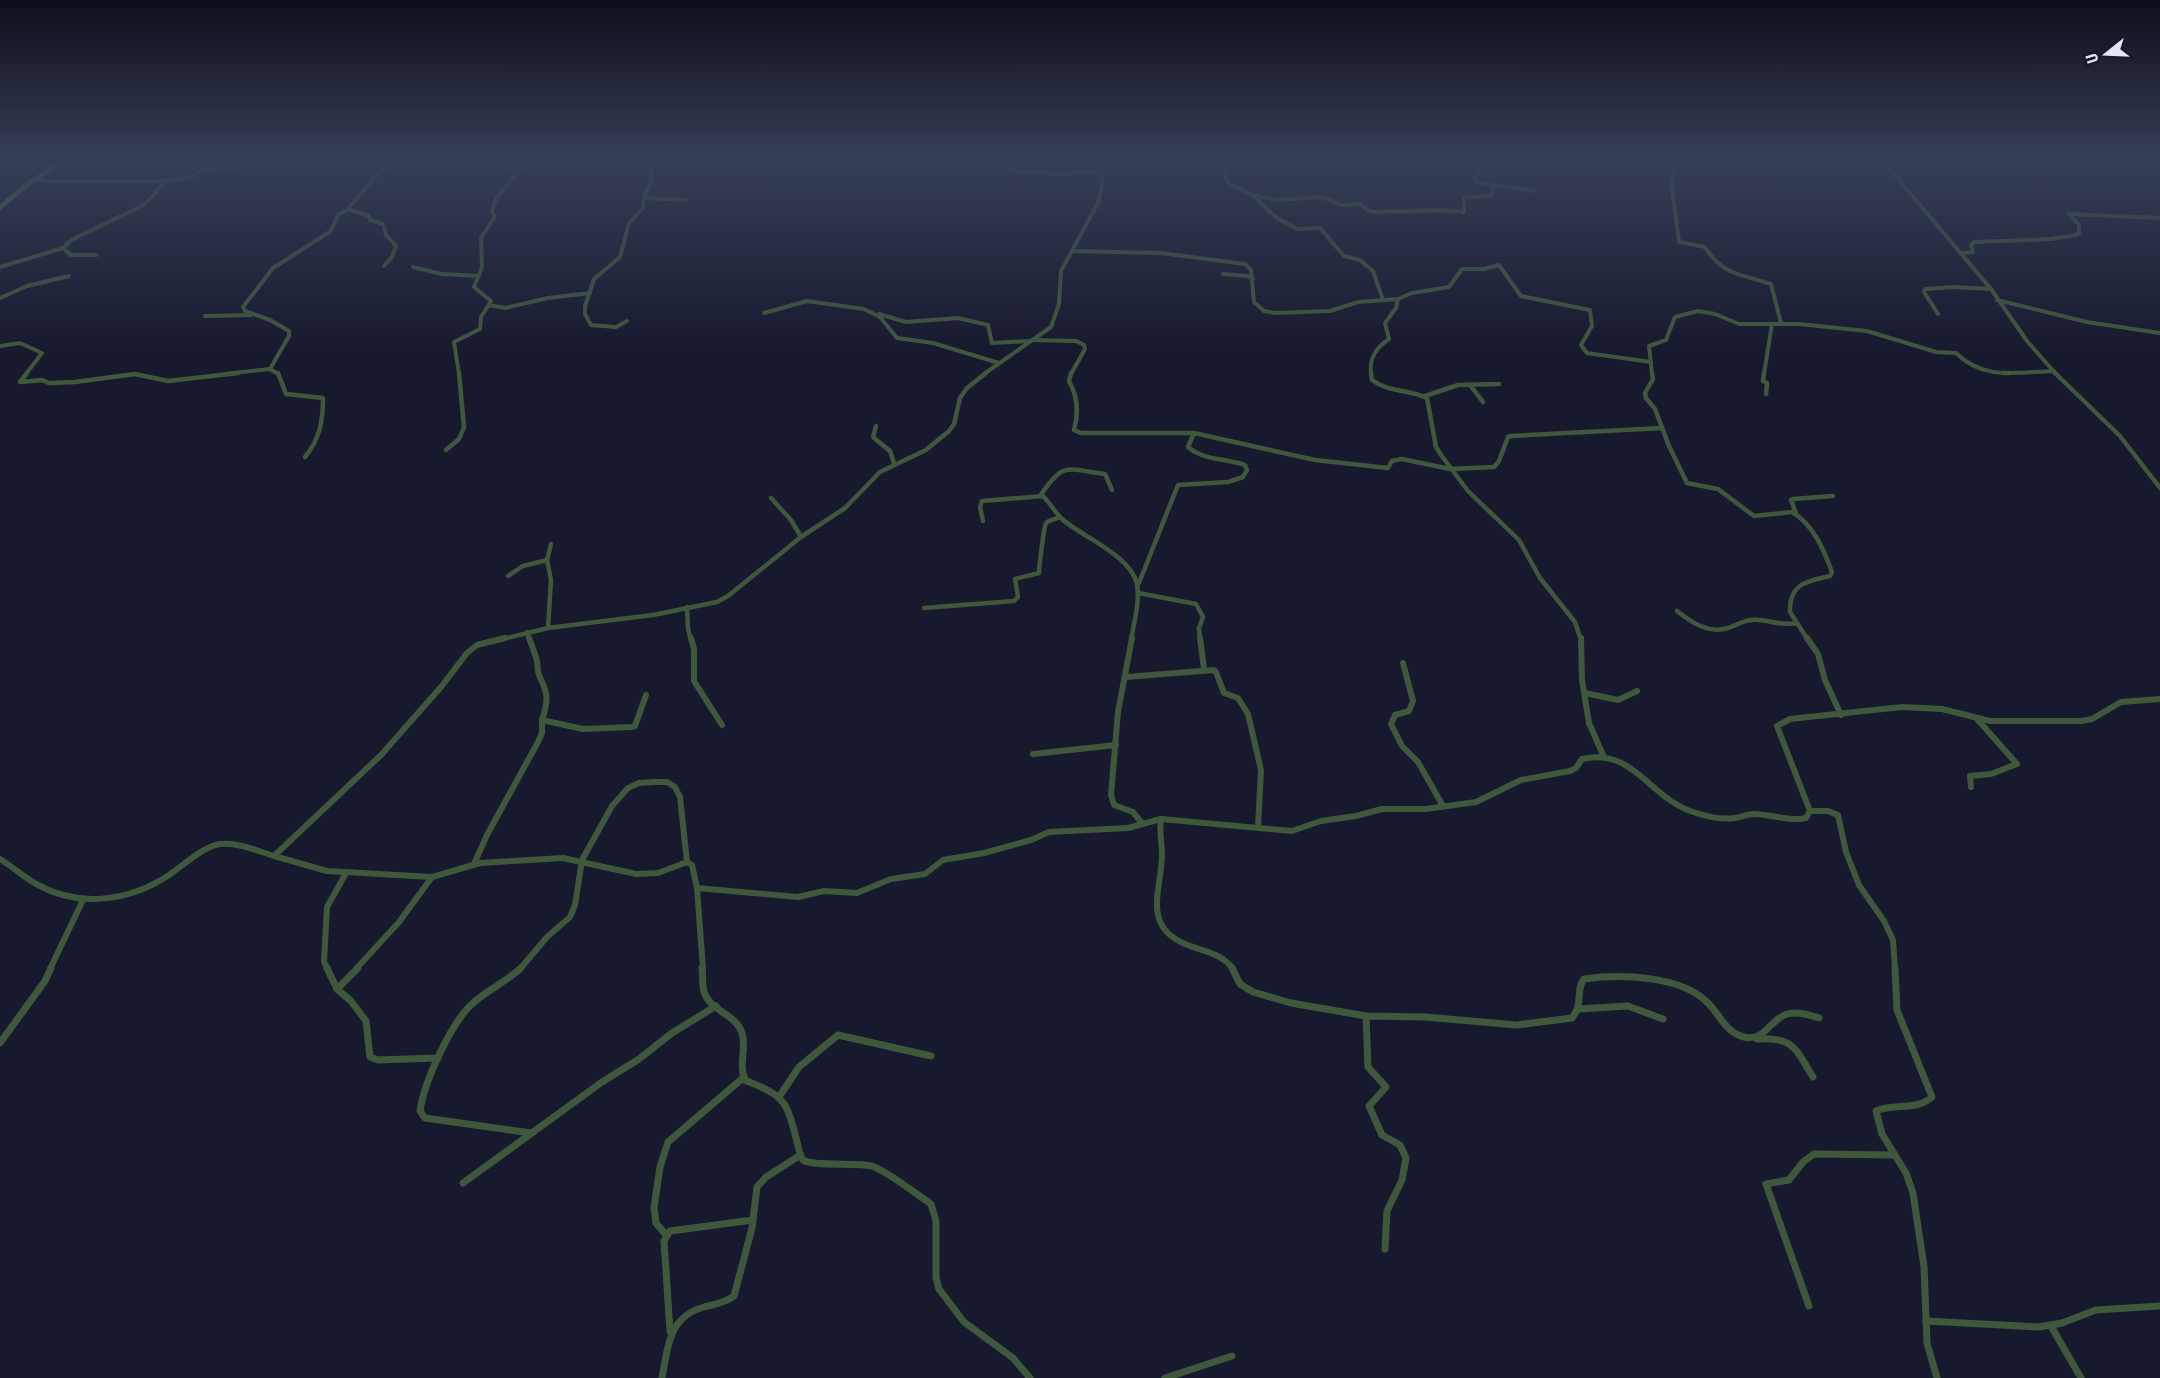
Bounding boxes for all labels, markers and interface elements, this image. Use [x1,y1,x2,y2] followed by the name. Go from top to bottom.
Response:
[2076,24,2136,84] north arrow
[2082,51,2103,66] text: U

